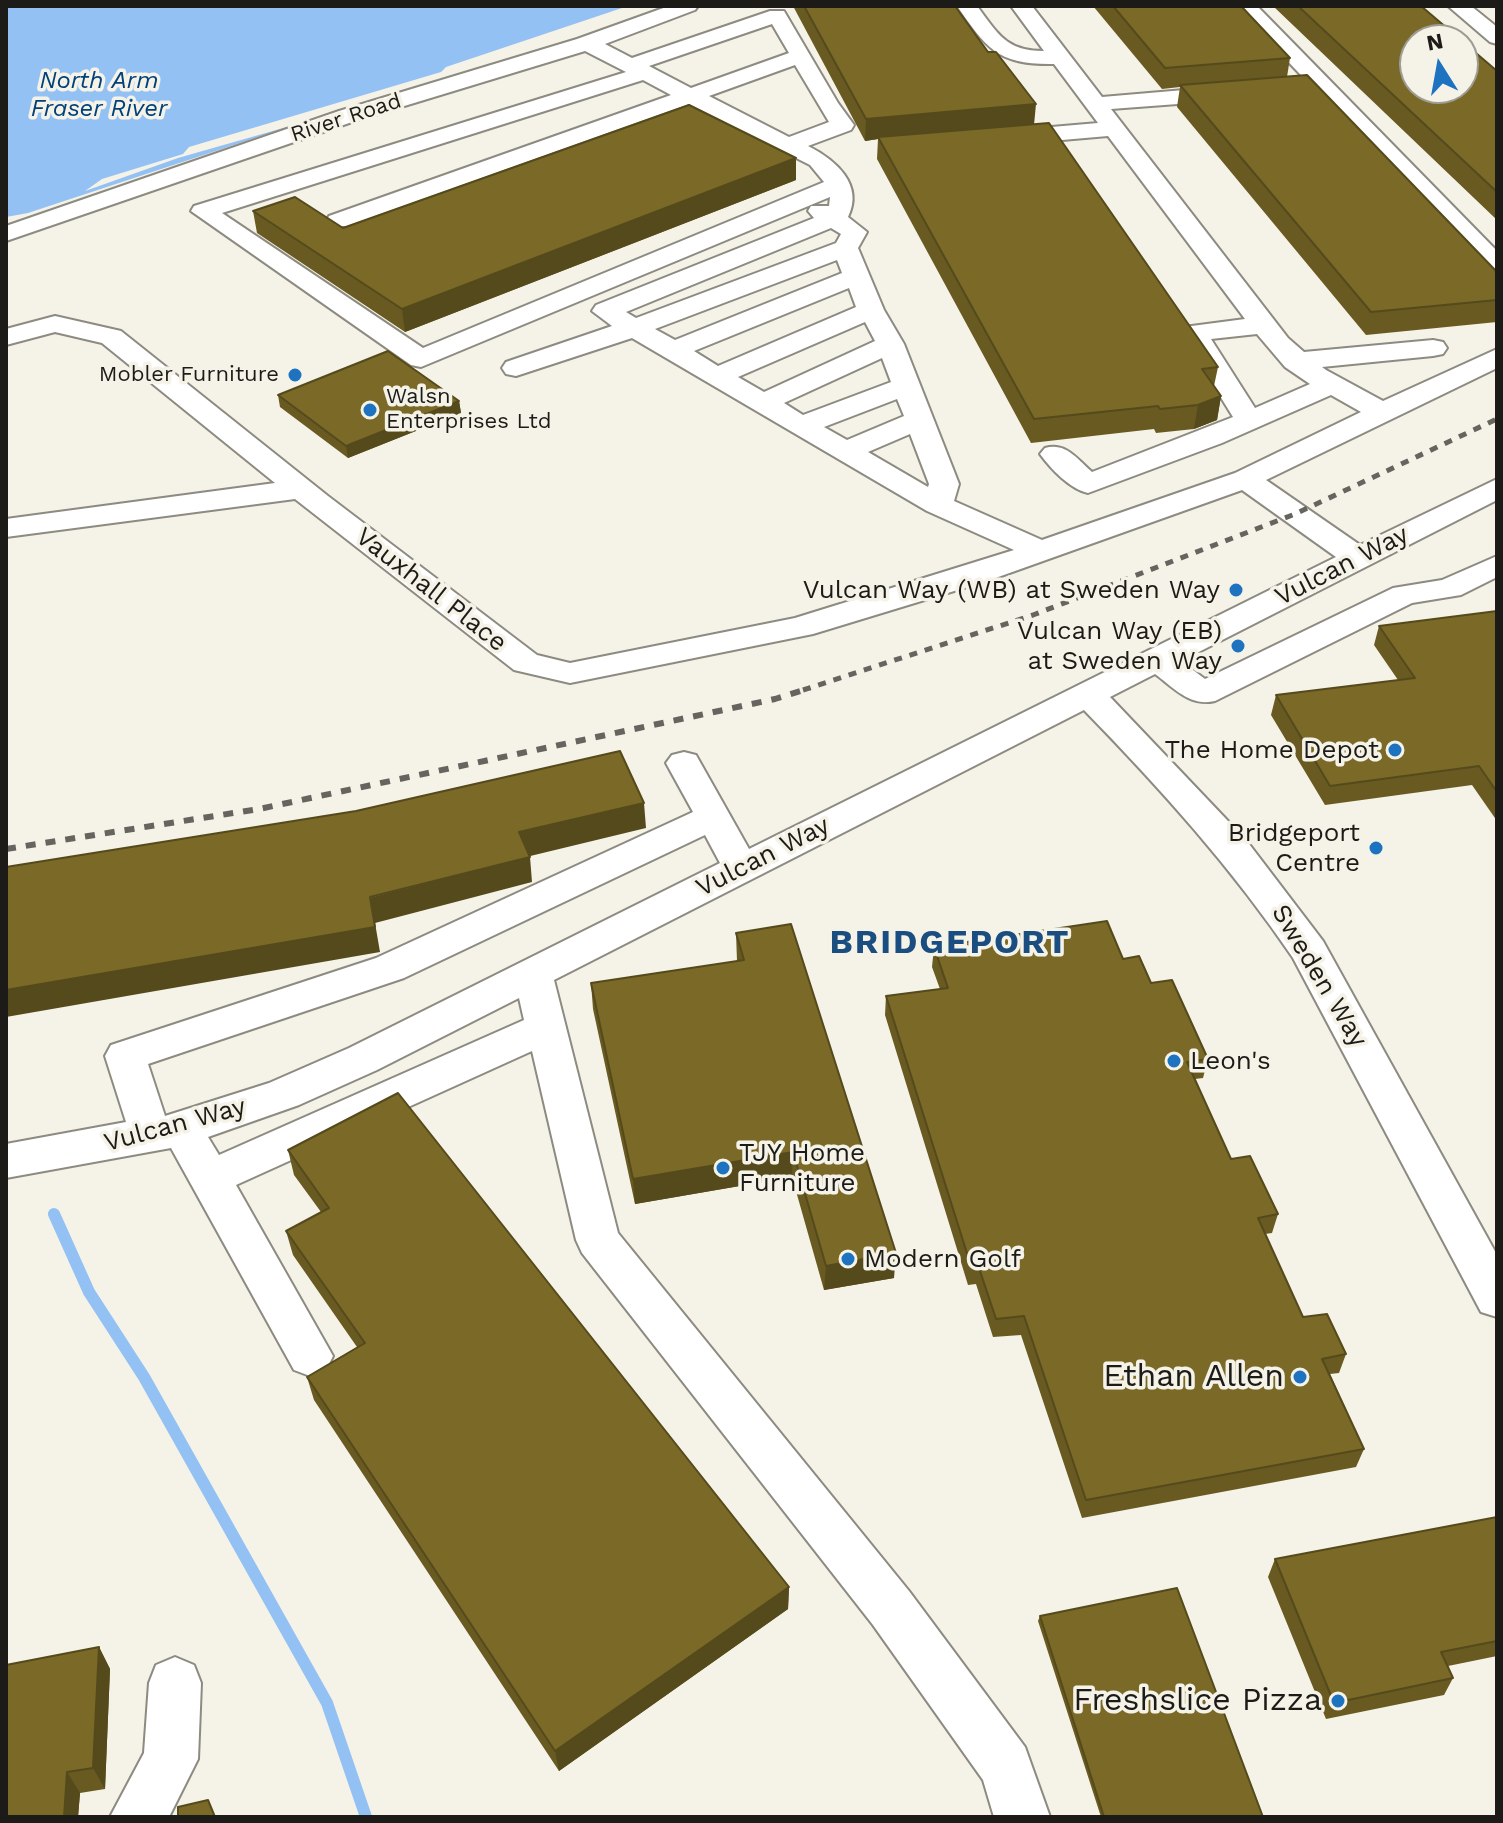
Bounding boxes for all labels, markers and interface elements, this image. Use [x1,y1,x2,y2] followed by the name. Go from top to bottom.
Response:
[1399,24,1479,104] north arrow
[1424,28,1445,56] text: N
[31,67,167,123] water label: North Arm Fraser River
[287,88,405,148] street label: River Road
[99,362,279,388] place label: Mobler Furniture
[286,366,304,384] marker: Mobler Furniture
[386,384,552,436] place label: Walsn Enterprises Ltd
[361,401,379,419] marker: Walsn Enterprises Ltd
[1270,519,1414,613] street label: Vulcan Way
[349,521,513,659] street label: Vauxhall Place
[803,574,1220,606] place label: Vulcan Way (WB) at Sweden Way
[1227,581,1245,599] marker: Vulcan Way (WB) at Sweden Way
[1017,615,1222,676] place label: Vulcan Way (EB) at Sweden Way
[1229,637,1247,655] marker: Vulcan Way (EB) at Sweden Way
[1164,734,1379,766] place label: The Home Depot
[1386,741,1404,759] marker: The Home Depot
[691,810,835,904] street label: Vulcan Way
[1228,817,1360,878] place label: Bridgeport Centre
[1367,839,1385,857] marker: Bridgeport Centre
[1264,899,1374,1053] street label: Sweden Way
[829,923,1071,963] district label: BRIDGEPORT
[1190,1045,1271,1077] place label: Leon's
[1165,1052,1183,1070] marker: Leon's
[101,1091,249,1159] street label: Vulcan Way
[739,1137,865,1198] place label: TJY Home Furniture
[714,1159,732,1177] marker: TJY Home Furniture
[864,1243,1021,1275] place label: Modern Golf
[839,1250,857,1268] marker: Modern Golf
[1103,1358,1284,1396] place label: Ethan Allen
[1291,1368,1309,1386] marker: Ethan Allen
[1073,1682,1322,1720] place label: Freshslice Pizza
[1329,1692,1347,1710] marker: Freshslice Pizza

